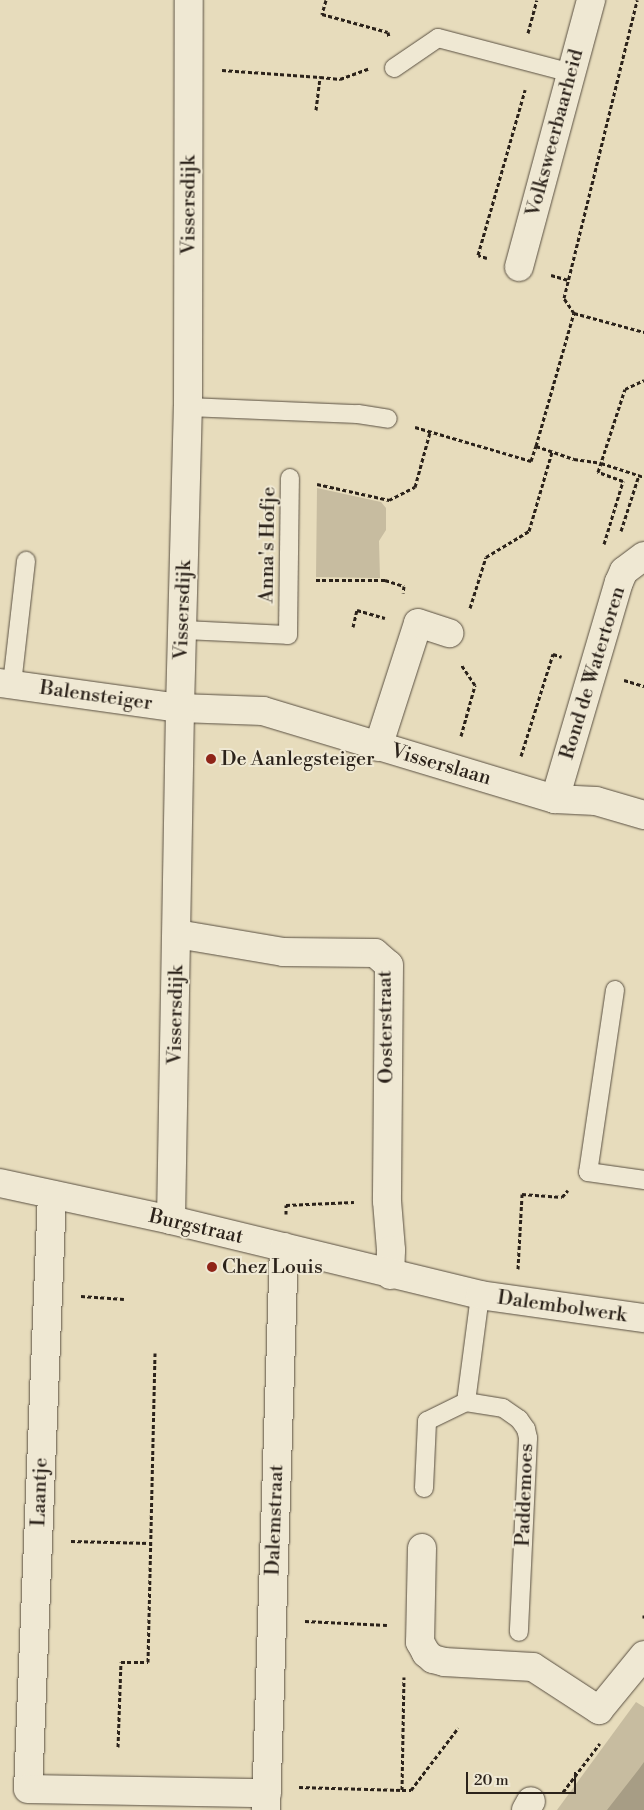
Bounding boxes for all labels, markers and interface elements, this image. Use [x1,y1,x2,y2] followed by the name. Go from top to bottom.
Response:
[521,47,589,219] street label: Volksweerbaarheid
[177,155,201,255] street label: Vissersdijk
[255,487,281,603] street label: Anna's Hofje
[169,560,197,660] street label: Vissersdijk
[555,584,631,762] street label: Rond de Watertoren
[38,676,154,716] street label: Balensteiger
[388,739,494,791] street label: Visserslaan
[221,747,375,771] place label: De Aanlegsteiger
[205,753,217,765] marker: De Aanlegsteiger
[163,965,189,1065] street label: Vissersdijk
[373,970,399,1084] street label: Oosterstraat
[146,1204,246,1250] street label: Burgstraat
[222,1255,323,1279] place label: Chez Louis
[206,1261,218,1273] marker: Chez Louis
[496,1286,628,1328] street label: Dalembolwerk
[511,1443,539,1547] street label: Paddemoes
[27,1457,53,1527] street label: Laantje
[261,1464,289,1576] street label: Dalemstraat
[469,1762,579,1794] scale bar
[474,1771,509,1790] text: 20 m

